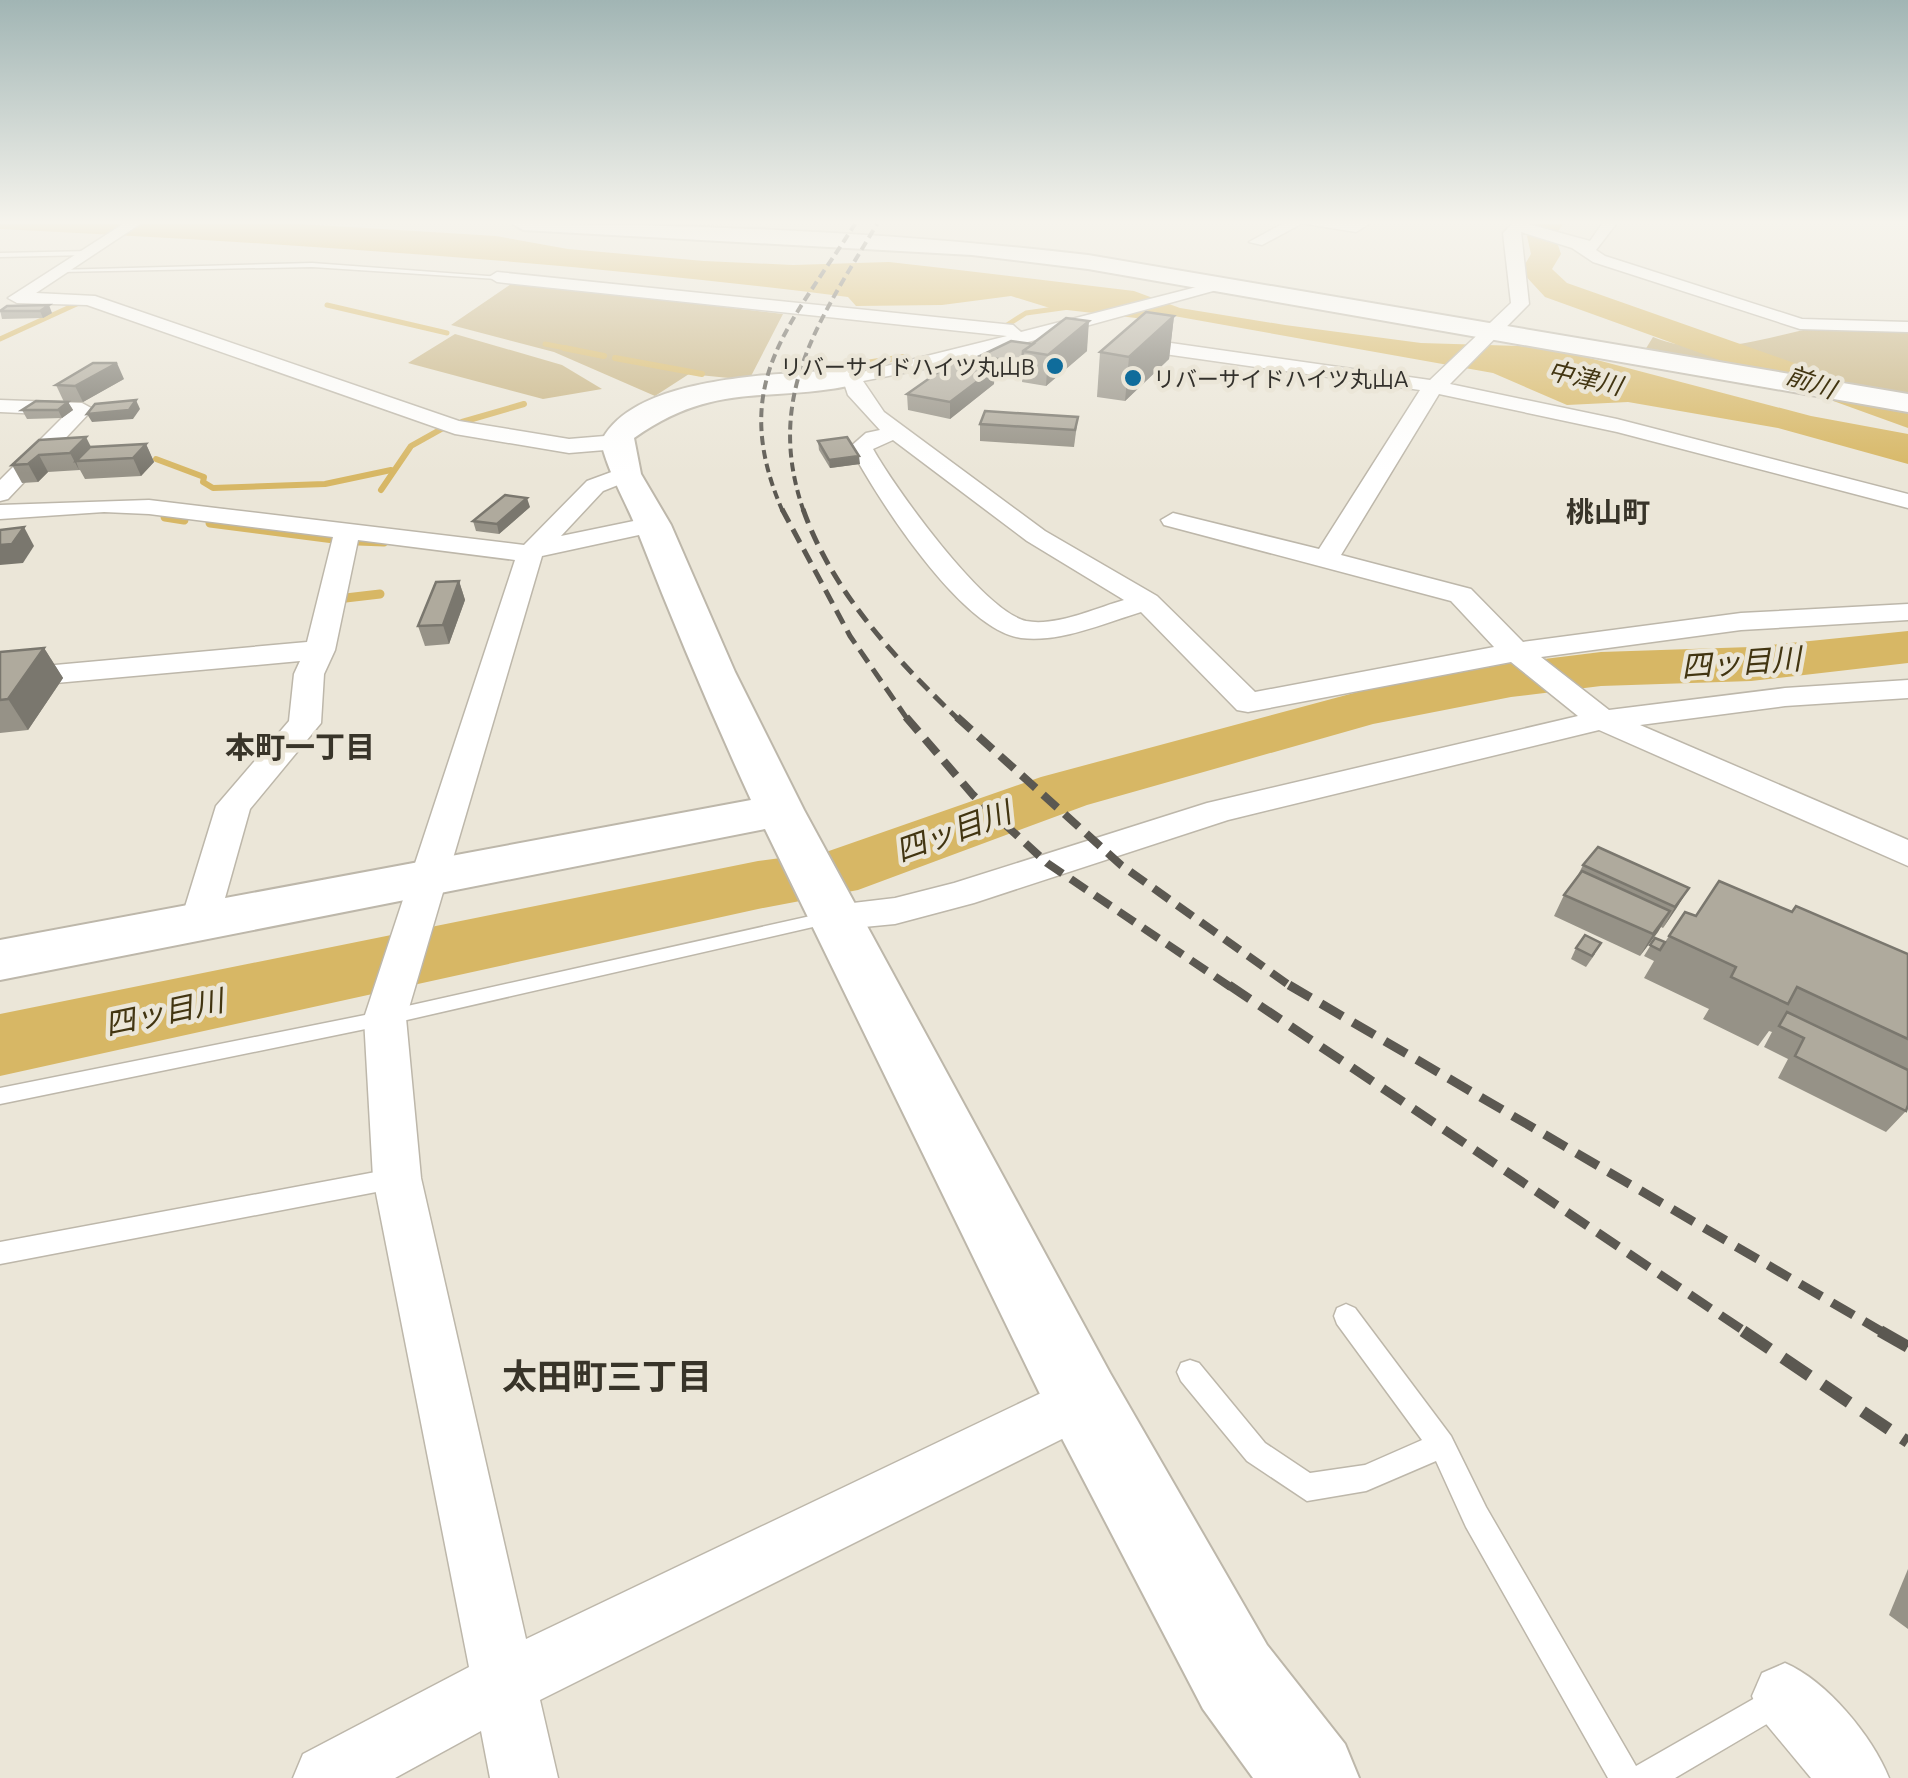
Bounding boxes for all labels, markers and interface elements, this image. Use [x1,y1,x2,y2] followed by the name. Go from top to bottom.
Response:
[780,354,1035,379] place label: リバーサイドハイツ丸山B
[1044,355,1066,377] marker: リバーサイドハイツ丸山B
[1545,356,1628,401] water label: 中津川
[1783,361,1842,404] water label: 前川
[1153,366,1409,391] place label: リバーサイドハイツ丸山A
[1122,367,1144,389] marker: リバーサイドハイツ丸山A
[1566,496,1650,527] district label: 桃山町
[1680,641,1805,683] water label: 四ッ目川
[225,730,375,764] district label: 本町一丁目
[891,793,1018,867] water label: 四ッ目川
[102,982,229,1041] water label: 四ッ目川
[502,1356,712,1396] district label: 太田町三丁目

